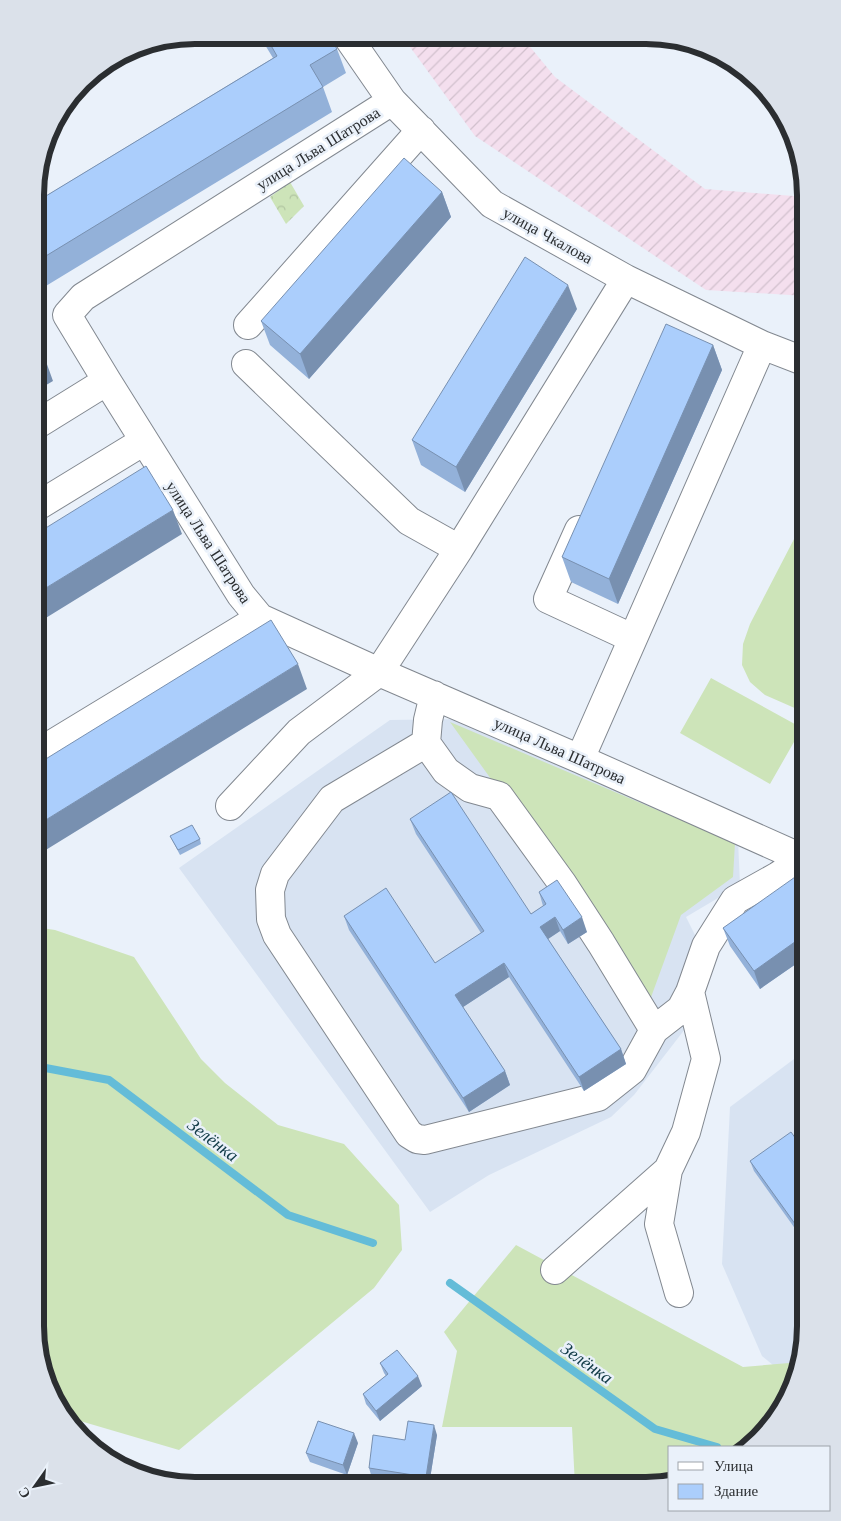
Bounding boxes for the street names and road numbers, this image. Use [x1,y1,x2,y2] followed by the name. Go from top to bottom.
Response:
[253,102,383,194] street label: улица Льва Шатрова
[500,202,596,268] street label: улица Чкалова
[162,477,256,607] street label: улица Льва Шатрова
[491,712,629,788] street label: улица Льва Шатрова

